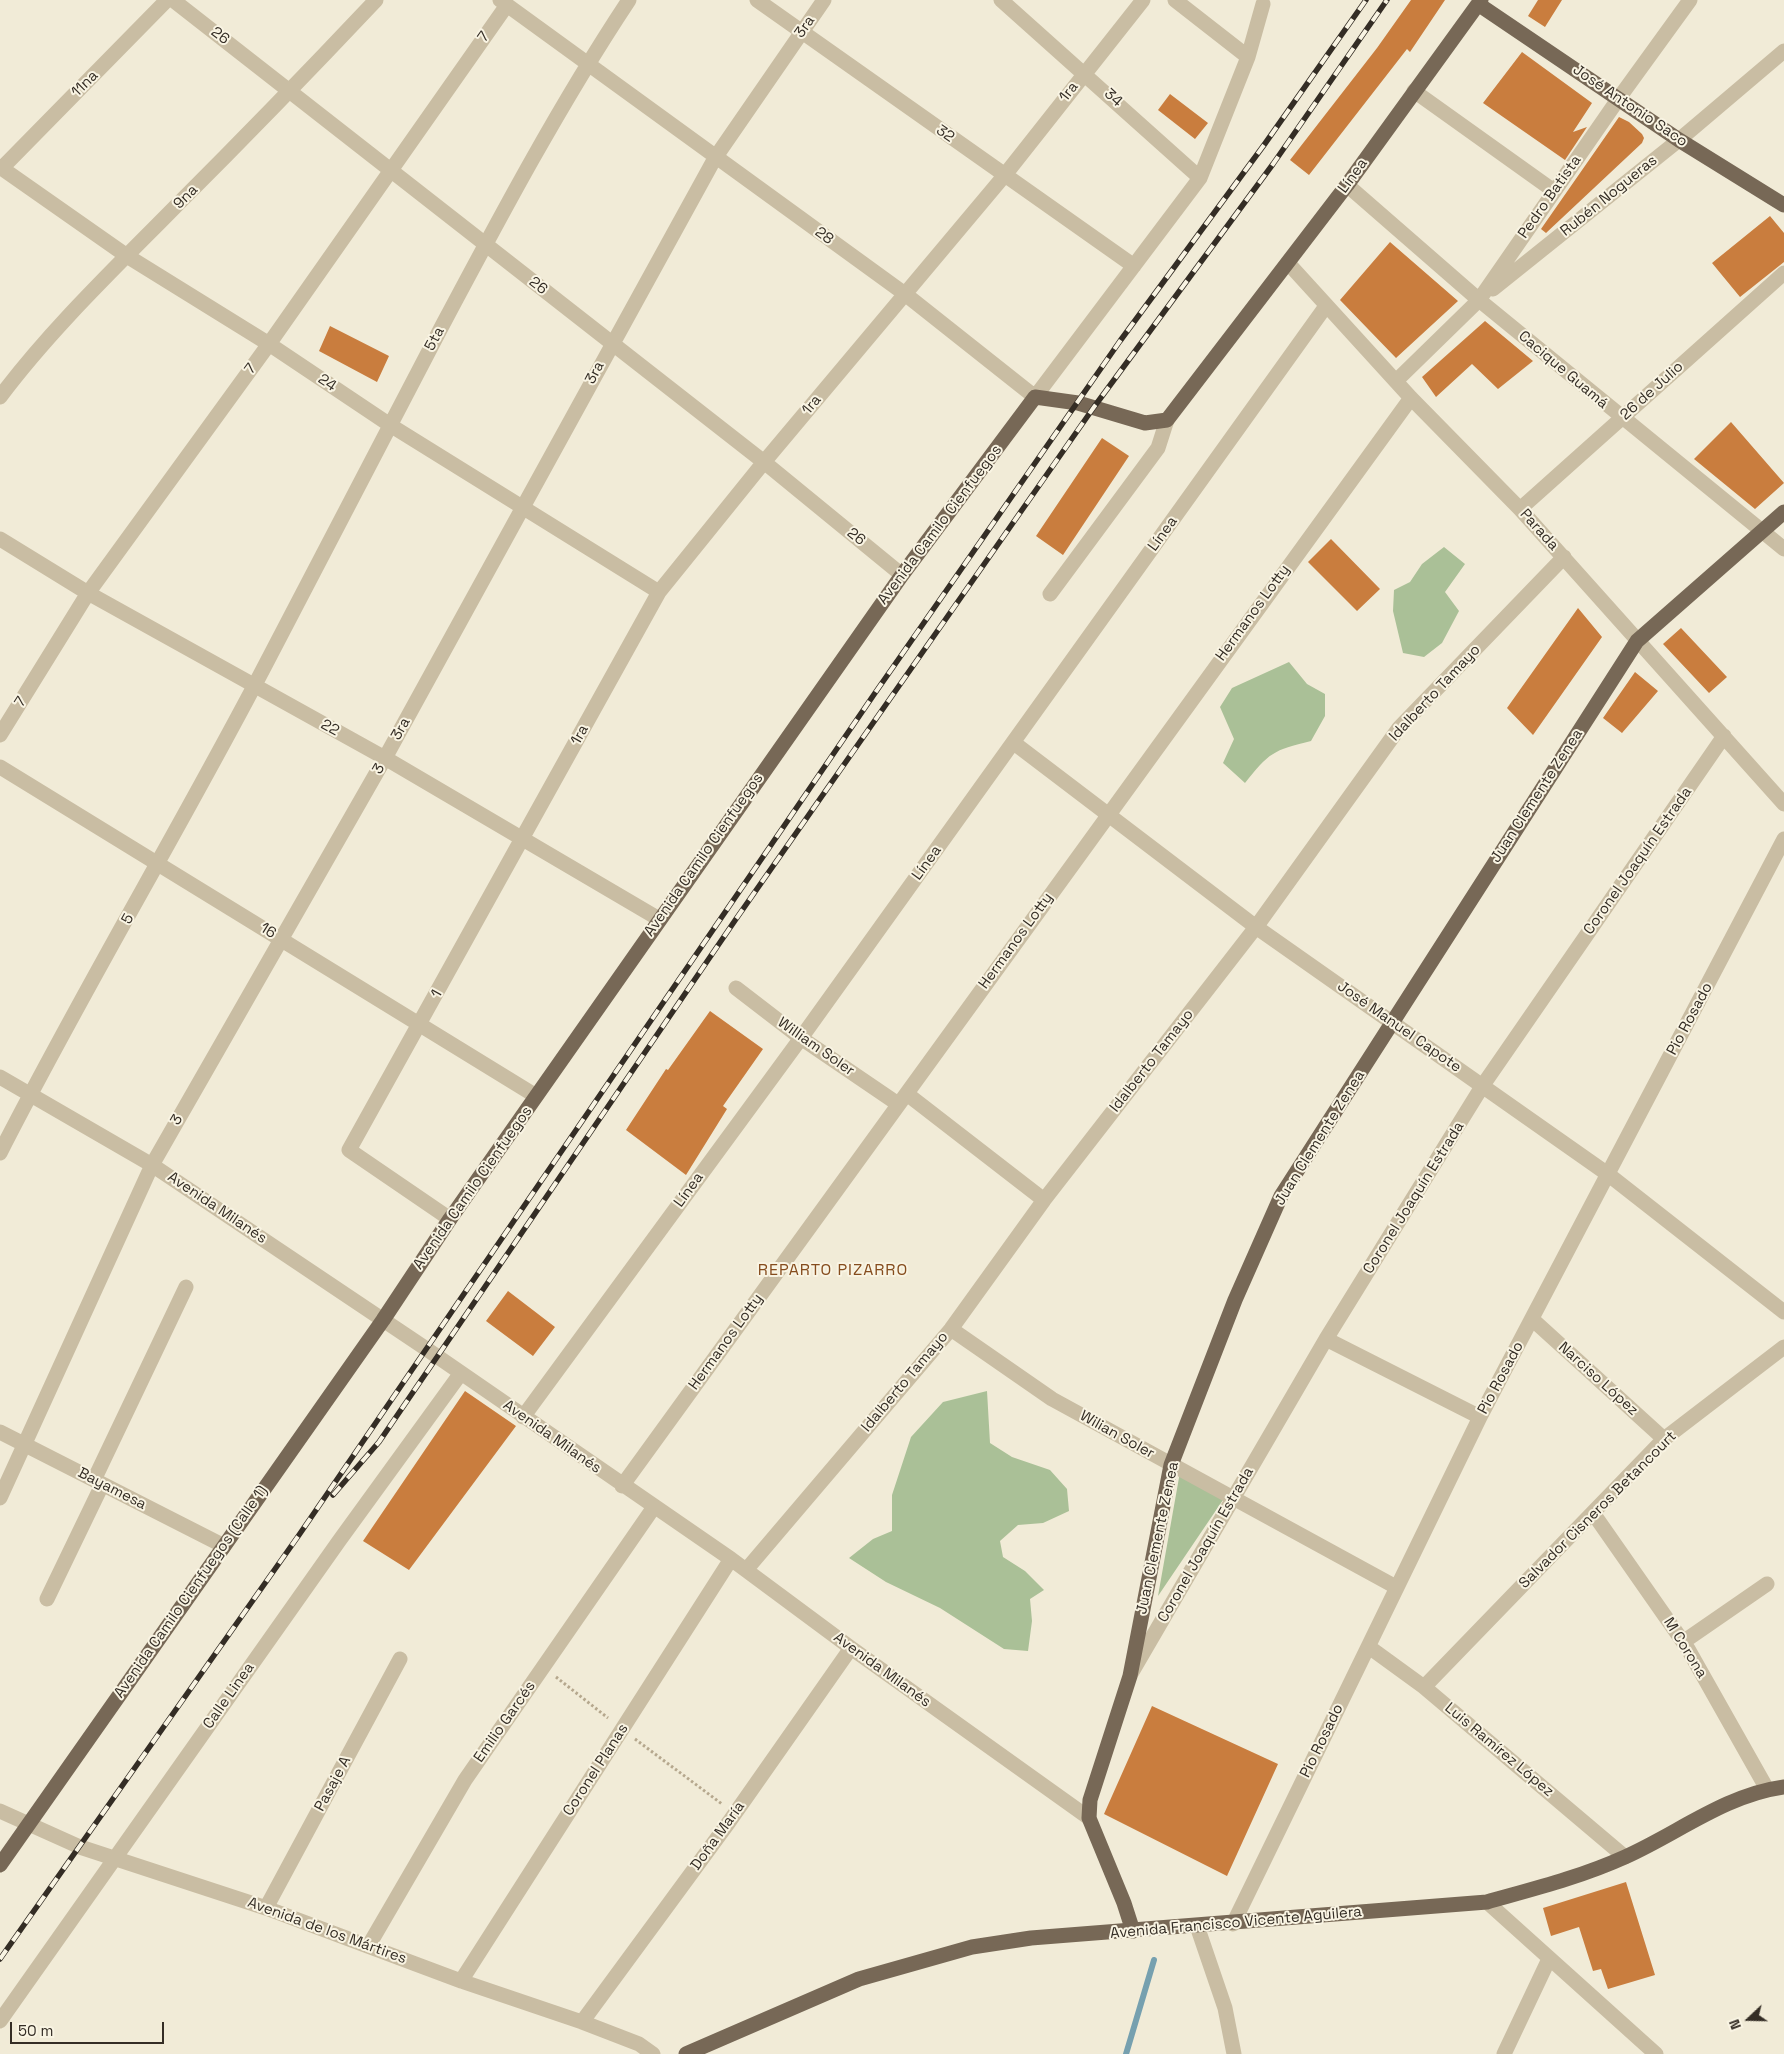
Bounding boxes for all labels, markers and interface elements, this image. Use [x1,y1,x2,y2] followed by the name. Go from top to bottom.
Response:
[791,12,819,42] street label: 3ra
[207,23,233,49] street label: 26
[474,28,494,46] street label: 7
[1569,61,1691,151] street label: José Antonio Saco
[68,67,102,101] street label: 11na
[1056,78,1082,106] street label: 1ra
[1100,85,1126,111] street label: 34
[932,121,958,147] street label: 32
[1515,152,1585,242] street label: Pedro Batista
[1557,152,1661,240] street label: Rubén Nogueras
[1334,155,1372,197] street label: Línea
[170,181,202,213] street label: 9na
[811,223,837,249] street label: 28
[525,273,551,299] street label: 26
[421,324,449,354] street label: 5ta
[1515,327,1611,413] street label: Cacique Guamá
[1617,358,1687,424] street label: 26 de Julio
[582,359,608,387] street label: 3ra
[241,360,261,378] street label: 7
[315,371,339,395] street label: 24
[799,391,825,419] street label: 1ra
[874,442,1006,608] street label: Avenida Camilo Cienfuegos
[1516,506,1562,554] street label: Parada
[1144,513,1182,555] street label: Línea
[843,524,869,550] street label: 26
[1212,561,1294,665] street label: Hermanos Lotty
[1386,641,1484,745] street label: Idalberto Tamayo
[11,694,31,710] street label: 7
[388,715,414,743] street label: 3ra
[318,716,342,740] street label: 22
[567,722,593,748] street label: 1ra
[1487,726,1587,866] street label: Juan Clemente Zenea
[369,761,389,777] street label: 3
[641,770,767,940] street label: Avenida Camilo Cienfuegos
[1580,784,1696,938] street label: Coronel Joaquín Estrada
[908,842,946,884] street label: Línea
[975,889,1057,993] street label: Hermanos Lotty
[118,911,138,927] street label: 5
[257,919,279,943] street label: 16
[1334,977,1464,1077] street label: José Manuel Capote
[1663,980,1717,1058] street label: Pio Rosado
[428,987,446,1001] street label: 1
[1106,1006,1198,1116] street label: Idalberto Tamayo
[774,1014,858,1080] street label: William Soler
[1271,1067,1369,1209] street label: Juan Clemente Zenea
[410,1103,536,1273] street label: Avenida Camilo Cienfuegos
[167,1112,187,1128] street label: 3
[1360,1119,1468,1277] street label: Coronel Joaquín Estrada
[164,1168,270,1248] street label: Avenida Milanés
[670,1169,708,1211] street label: Línea
[756,1261,910,1281] district label: REPARTO PIZARRO
[685,1290,767,1394] street label: Hermanos Lotty
[858,1328,952,1436] street label: Idalberto Tamayo
[1554,1338,1642,1420] street label: Narciso López
[1474,1339,1528,1417] street label: Pio Rosado
[499,1396,605,1478] street label: Avenida Milanés
[1077,1407,1157,1463] street label: Wilian Soler
[1516,1428,1680,1592] street label: Salvador Cisneros Betancourt
[1133,1460,1183,1616] street label: Juan Clemente Zenea
[75,1464,149,1514] street label: Bayamesa
[1154,1464,1258,1626] street label: Coronel Joaquín Estrada
[111,1482,271,1702] street label: Avenida Camilo Cienfuegos (Calle 1)
[1659,1614,1711,1682] street label: M Corona
[830,1629,934,1711] street label: Avenida Milanés
[200,1659,258,1733] street label: Calle Linea
[470,1678,540,1766] street label: Emilio Garcés
[1441,1699,1557,1801] street label: Luis Ramírez López
[1296,1701,1348,1781] street label: Pio Rosado
[560,1721,632,1819] street label: Coronel Planas
[311,1753,355,1815] street label: Pasaje A
[687,1798,749,1874] street label: Doña María
[245,1894,409,1968] street label: Avenida de los Mártires
[1109,1903,1363,1943] street label: Avenida Francisco Vicente Aguilera
[1724,1994,1774,2044] north arrow
[12,2012,166,2044] scale bar
[1725,2017,1745,2032] text: N
[18,2021,53,2040] text: 50 m

